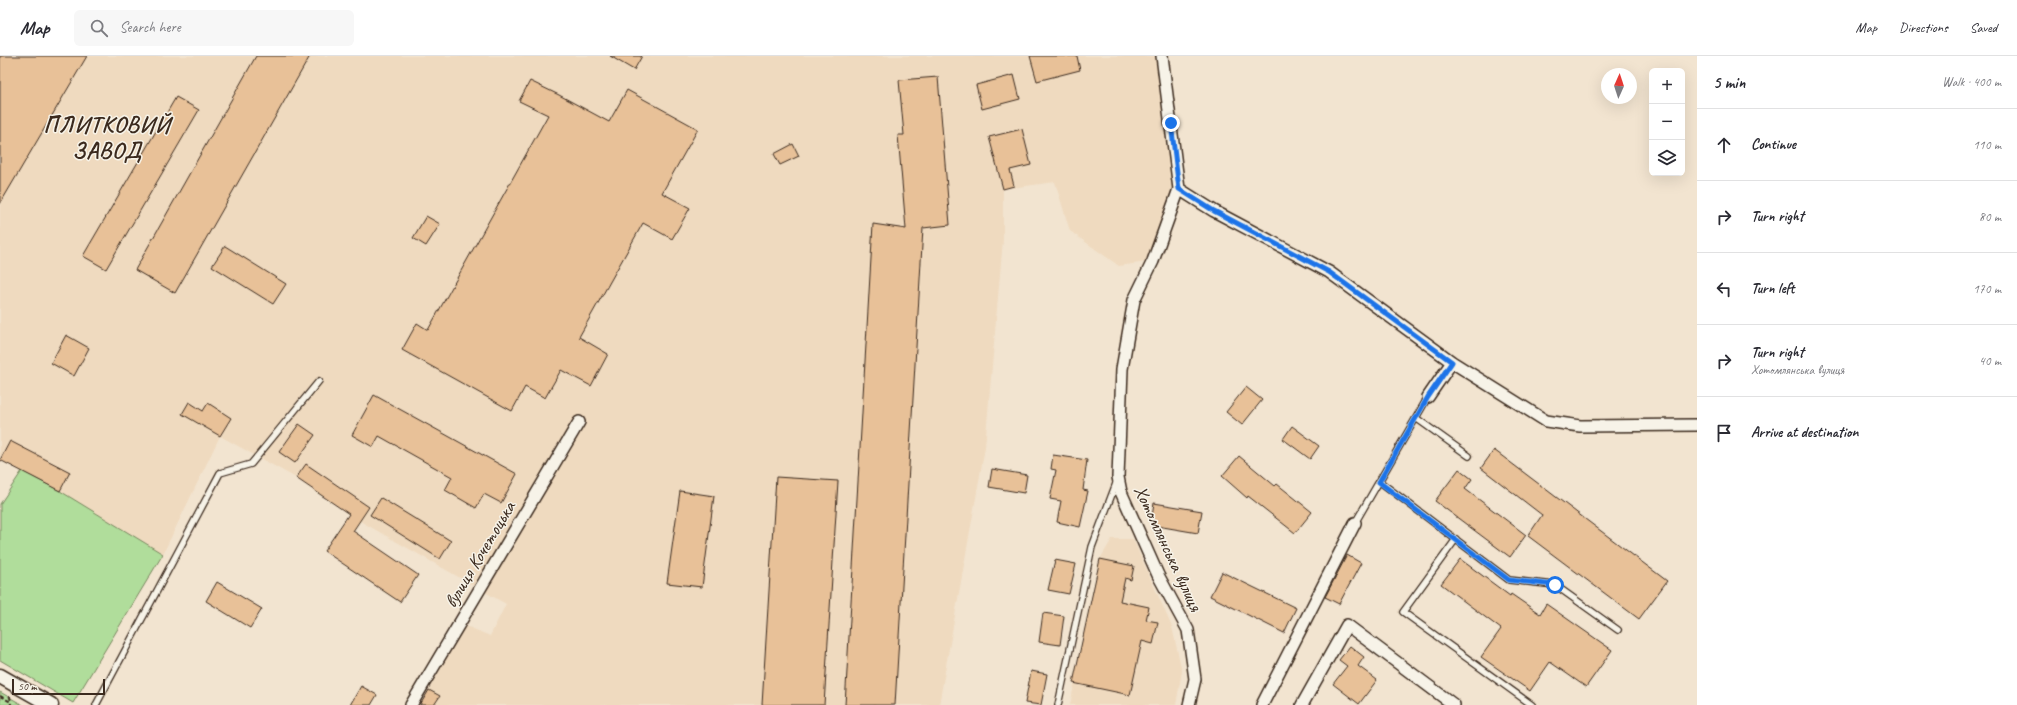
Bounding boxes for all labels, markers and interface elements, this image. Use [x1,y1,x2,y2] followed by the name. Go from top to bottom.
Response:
[74,10,354,46] search box
[20,16,50,40] text: Map
[88,17,110,39] icon: search
[120,18,181,37] text: Search here
[1856,19,1877,36] text: Map
[1899,19,1948,36] text: Directions
[1970,19,1997,36] text: Saved
[1601,68,1637,104] north arrow
[1649,68,1685,176] map controls
[1649,68,1685,104] button: +
[1713,72,1745,93] text: 5 min
[1942,74,2001,90] text: Walk · 400 m
[1649,104,1685,140] button: −
[43,110,174,165] district label: ПЛИТКОВИЙ ЗАВОД
[1162,114,1180,132] route end
[1713,134,1735,156] icon: ahead
[1751,135,1796,154] text: Continue
[1973,137,2001,153] text: 110 m
[1649,140,1685,176] button: layers
[1713,206,1735,228] icon: right
[1751,207,1804,226] text: Turn right
[1979,209,2001,225] text: 80 m
[1713,278,1735,300] icon: left
[1751,279,1794,298] text: Turn left
[1973,281,2001,297] text: 170 m
[1751,343,1804,362] text: Turn right
[1713,350,1735,372] icon: right
[1979,353,2001,369] text: 40 m
[1751,362,1844,378] text: Хотомлянська вулиця
[1713,422,1735,444] icon: arrive
[1751,423,1858,442] text: Arrive at destination
[1128,482,1208,616] street label: Хотомлянська вулиця
[439,495,522,612] street label: вулиця Кочетоцька
[1546,576,1564,594] route start
[12,677,105,696] scale bar
[18,679,37,693] text: 50 m

